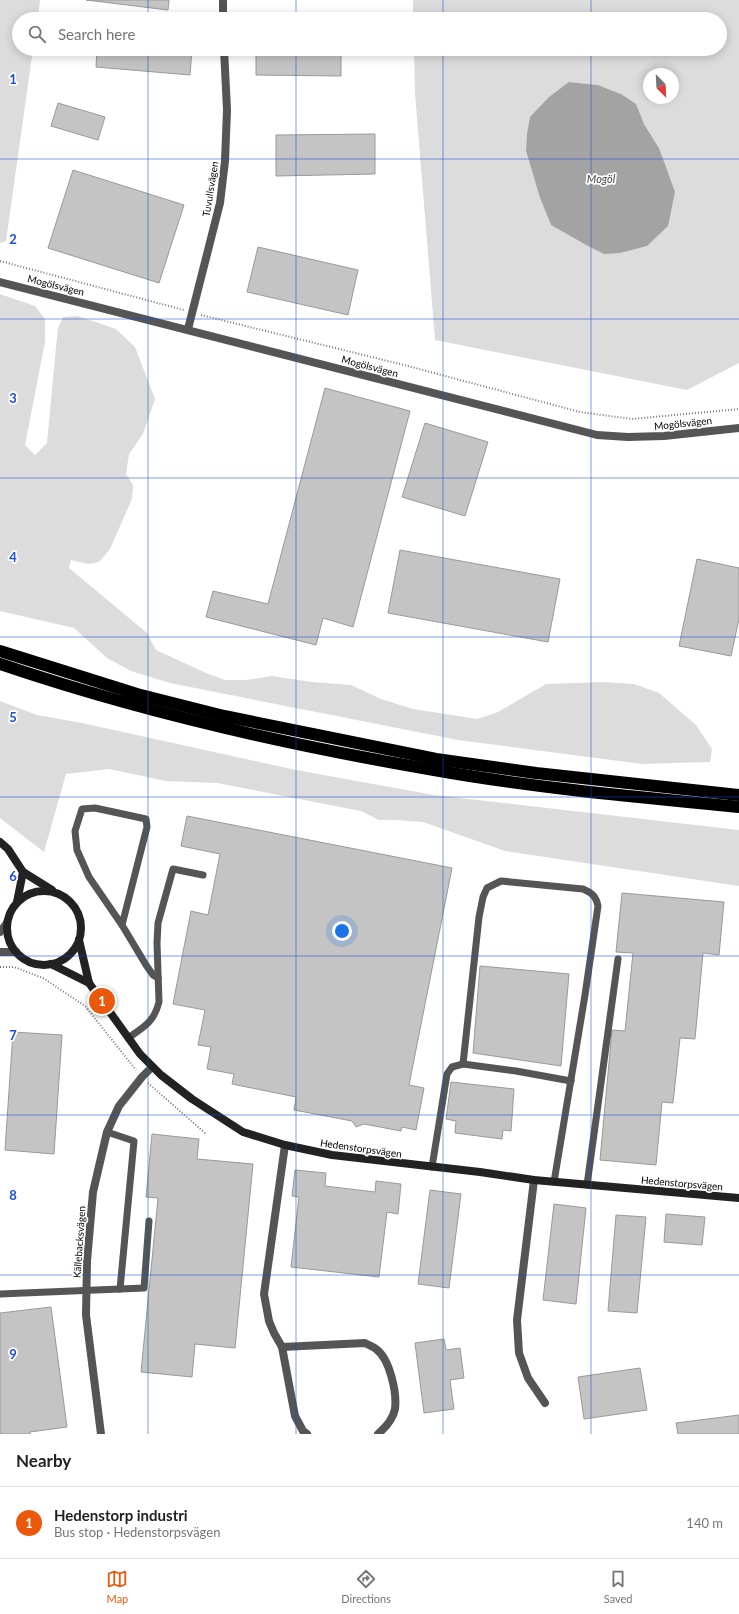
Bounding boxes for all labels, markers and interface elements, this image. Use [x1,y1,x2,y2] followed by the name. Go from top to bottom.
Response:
[12,12,727,56] search box
[26,23,48,45] icon: search
[58,25,135,43] text: Search here
[643,68,679,104] north arrow
[9,71,17,87] text: 1
[200,160,220,218] street label: Tuvullsvägen
[587,172,616,185] water label: Mogöl
[9,231,17,247] text: 2
[26,272,86,298] street label: Mogölsvägen
[340,353,400,379] street label: Mogölsvägen
[9,390,17,406] text: 3
[653,414,713,432] street label: Mogölsvägen
[9,549,17,565] text: 4
[9,709,17,725] text: 5
[9,868,17,884] text: 6
[332,921,352,941] your location
[89,986,115,1016] pin: 1
[9,1027,17,1043] text: 7
[319,1136,403,1160] street label: Hedenstorpsvägen
[640,1173,724,1193] street label: Hedenstorpsvägen
[9,1187,17,1203] text: 8
[70,1206,88,1278] street label: Källebacksvägen
[9,1346,17,1362] text: 9
[16,1450,71,1471] text: Nearby
[54,1506,188,1524] text: Hedenstorp industri
[25,1515,33,1531] text: 1
[686,1515,723,1531] text: 140 m
[54,1524,220,1540] text: Bus stop · Hedenstorpsvägen
[106,1568,128,1605] tab: Map
[341,1568,391,1605] tab: Directions
[604,1568,633,1605] tab: Saved

